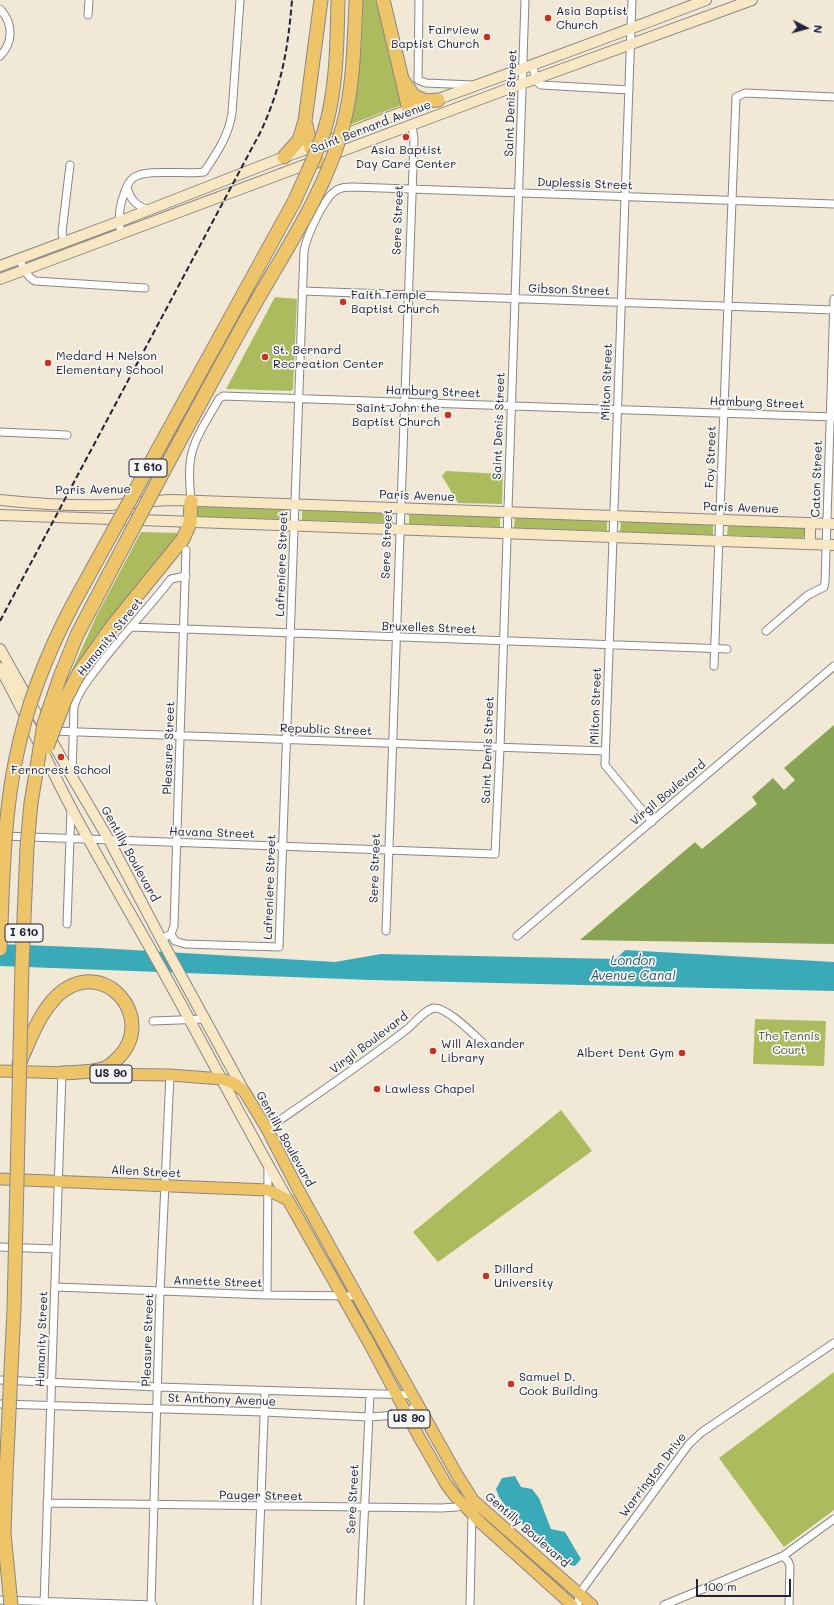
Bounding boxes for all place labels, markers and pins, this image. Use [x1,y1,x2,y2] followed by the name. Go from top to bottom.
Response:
[556,4,628,32] place label: Asia Baptist Church
[543,13,553,23] marker: Asia Baptist Church
[391,23,479,51] place label: Fairview Baptist Church
[482,32,492,42] marker: Fairview Baptist Church
[401,132,411,142] marker: Asia Baptist Day Care Center
[356,143,456,171] place label: Asia Baptist Day Care Center
[351,288,439,316] place label: Faith Temple Baptist Church
[338,297,348,307] marker: Faith Temple Baptist Church
[273,343,384,371] place label: St. Bernard Recreation Center
[56,349,164,377] place label: Medard H Nelson Elementary School
[260,352,270,362] marker: St. Bernard Recreation Center
[43,358,53,368] marker: Medard H Nelson Elementary School
[352,401,440,429] place label: Saint John the Baptist Church
[443,410,453,420] marker: Saint John the Baptist Church
[56,752,66,762] marker: Ferncrest School
[11,763,111,777] place label: Ferncrest School
[441,1037,525,1065] place label: Will Alexander Library
[428,1046,438,1056] marker: Will Alexander Library
[576,1046,674,1060] place label: Albert Dent Gym
[677,1048,687,1058] marker: Albert Dent Gym
[385,1082,475,1096] place label: Lawless Chapel
[372,1084,382,1094] marker: Lawless Chapel
[494,1262,553,1290] place label: Dillard University
[481,1271,491,1281] marker: Dillard University
[519,1370,598,1398] place label: Samuel D. Cook Building
[506,1379,516,1389] marker: Samuel D. Cook Building

